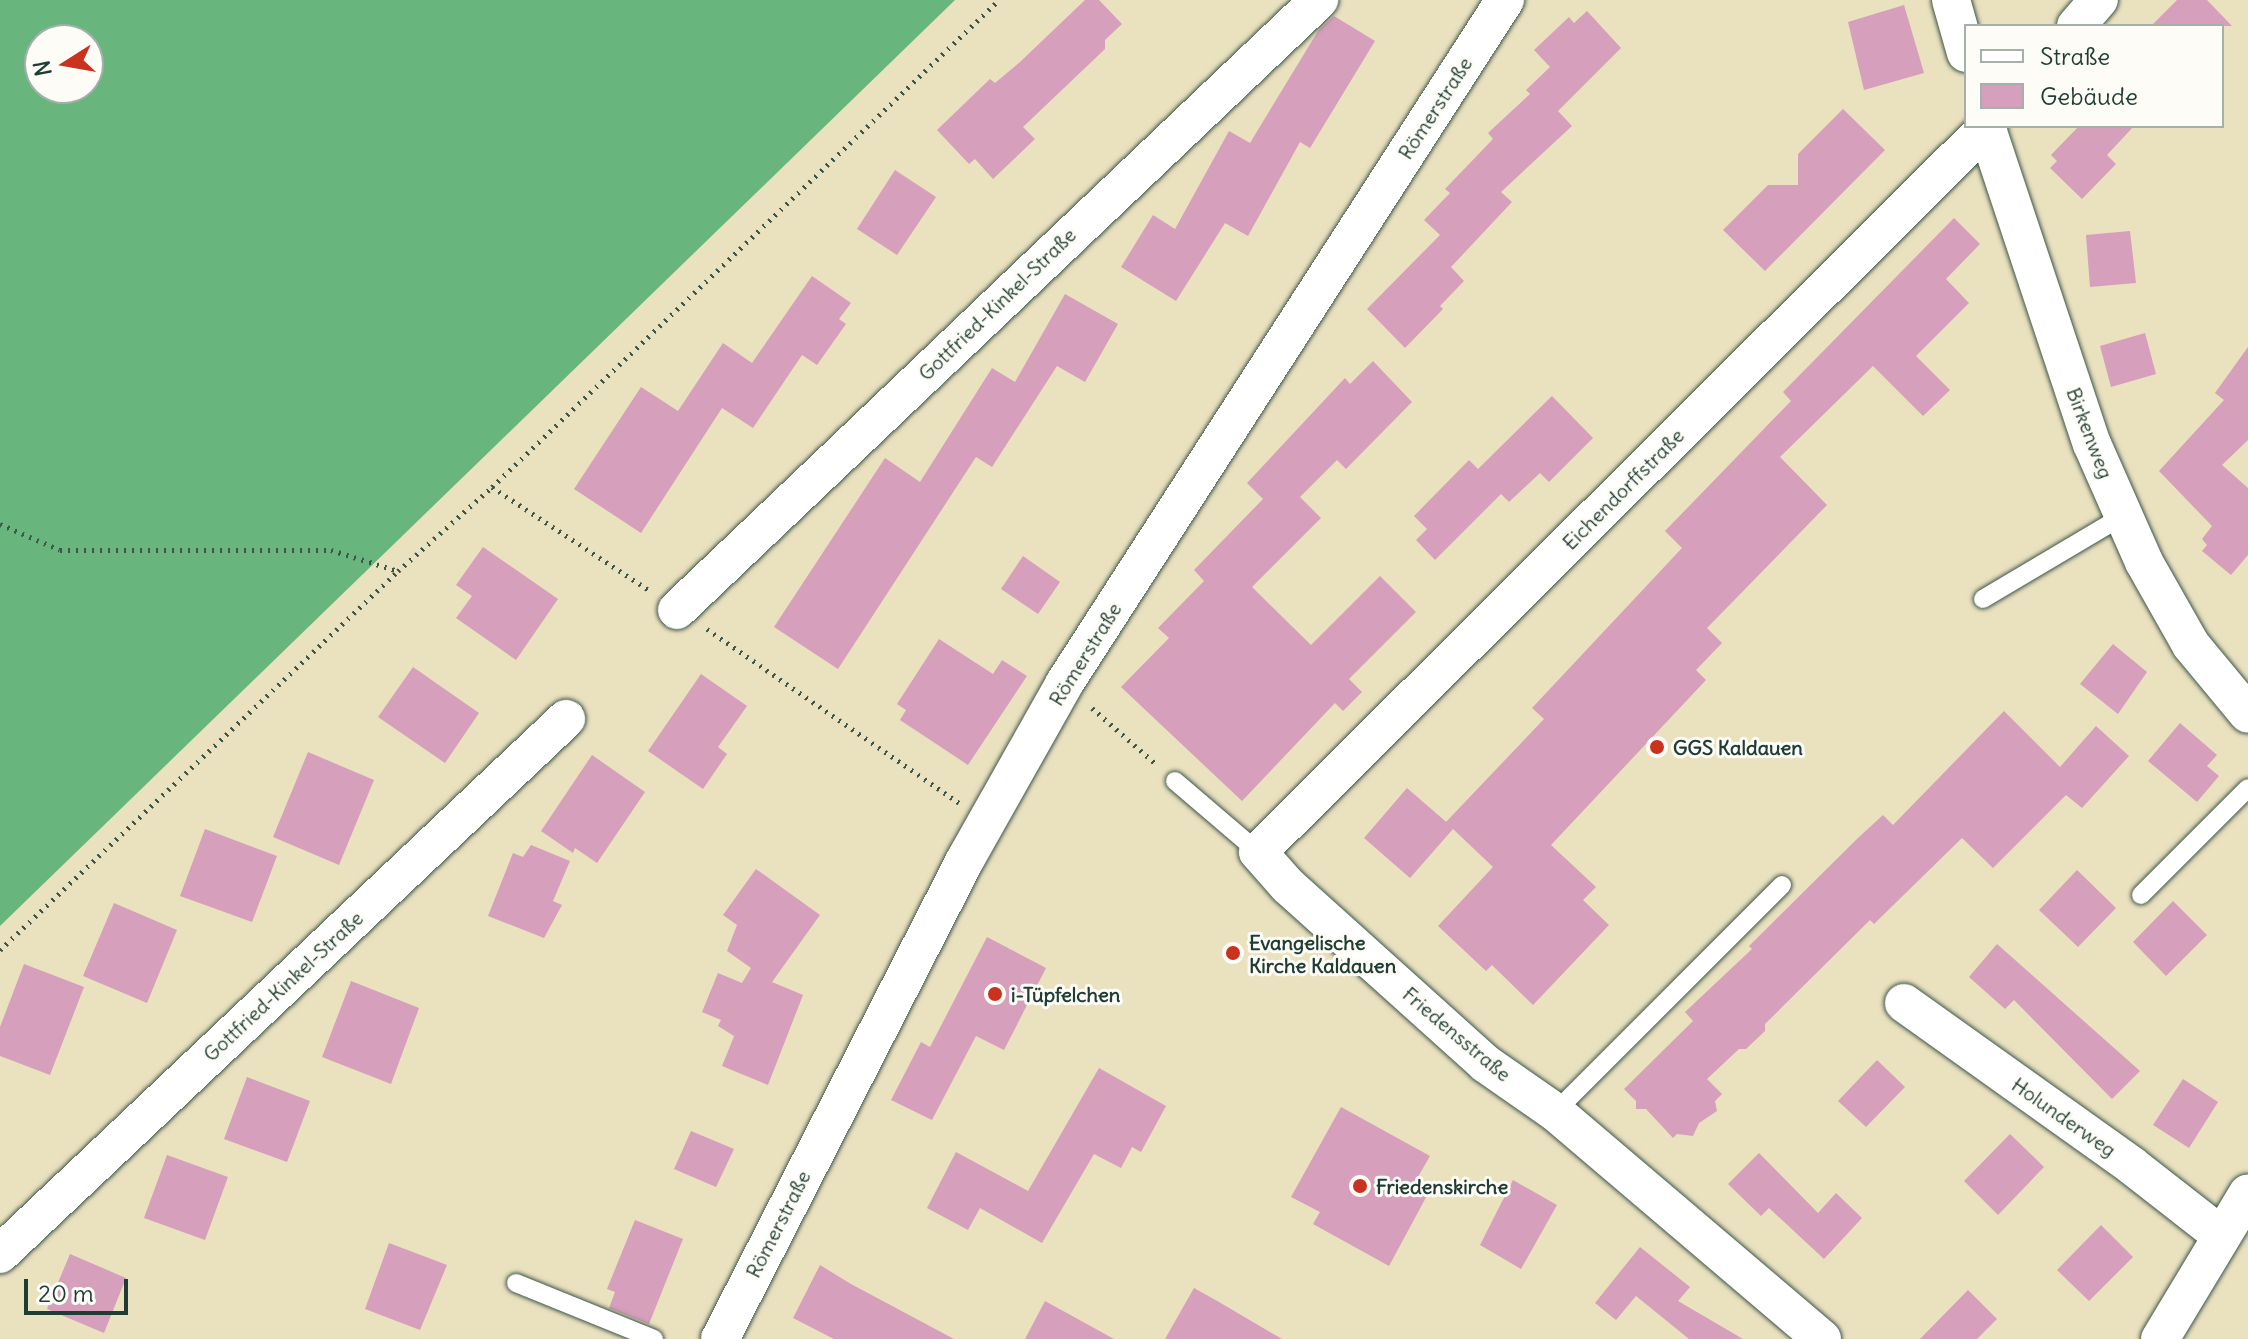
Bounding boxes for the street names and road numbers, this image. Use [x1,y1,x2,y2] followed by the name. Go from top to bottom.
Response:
[1393,52,1477,164] street label: Römerstraße
[913,223,1081,385] street label: Gottfried-Kinkel-Straße
[2062,384,2118,482] street label: Birkenweg
[1557,423,1689,555] street label: Eichendorffstraße
[1044,598,1126,710] street label: Römerstraße
[198,906,368,1066] street label: Gottfried-Kinkel-Straße
[1398,982,1516,1086] street label: Friedensstraße
[2007,1072,2121,1162] street label: Holunderweg
[741,1166,815,1282] street label: Römerstraße

